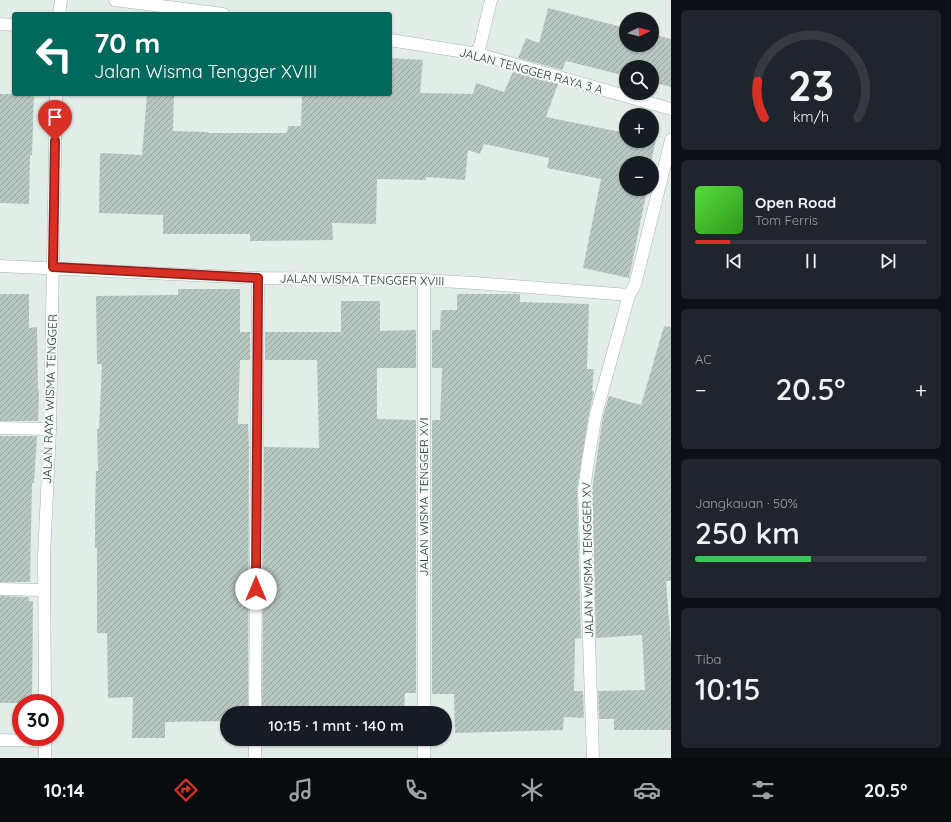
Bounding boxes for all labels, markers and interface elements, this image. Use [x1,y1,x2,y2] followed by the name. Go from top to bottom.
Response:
[619,12,659,52] north arrow
[619,12,659,196] map controls
[94,25,160,60] text: 70 m
[28,28,80,80] icon: left
[458,44,605,97] street label: JALAN TENGGER RAYA 3 A
[788,59,834,111] text: 23
[94,60,317,83] text: Jalan Wisma Tengger XVIII
[619,60,659,100] button: search
[38,100,72,141] pin
[44,106,66,128] icon: arrive
[793,107,829,125] text: km/h
[619,108,659,148] button: +
[619,156,659,196] button: −
[755,193,836,212] text: Open Road
[755,212,818,228] text: Tom Ferris
[723,250,745,272] icon: previous
[800,250,822,272] icon: pause
[877,250,899,272] icon: next
[279,271,445,288] street label: JALAN WISMA TENGGER XVIII
[39,314,60,484] street label: JALAN RAYA WISMA TENGGER
[695,351,712,367] text: AC
[775,370,846,408] text: 20.5°
[695,376,706,404] text: −
[915,376,927,404] text: +
[416,418,431,576] street label: JALAN WISMA TENGGER XVI
[579,482,596,638] street label: JALAN WISMA TENGGER XV
[695,495,798,511] text: Jangkauan · 50%
[695,514,800,552] text: 250 km
[235,568,277,610] position arrow
[695,651,721,667] text: Tiba
[695,670,761,708] text: 10:15
[12,694,64,746] speed limit sign: 30
[268,716,404,735] text: 10:15 · 1 mnt · 140 m
[172,776,200,804] icon: directions
[287,776,315,804] icon: music
[402,776,430,804] icon: phone
[518,776,546,804] icon: climate
[633,776,661,804] icon: car
[749,776,777,804] icon: filters
[44,779,84,802] text: 10:14
[864,779,907,802] text: 20.5°

